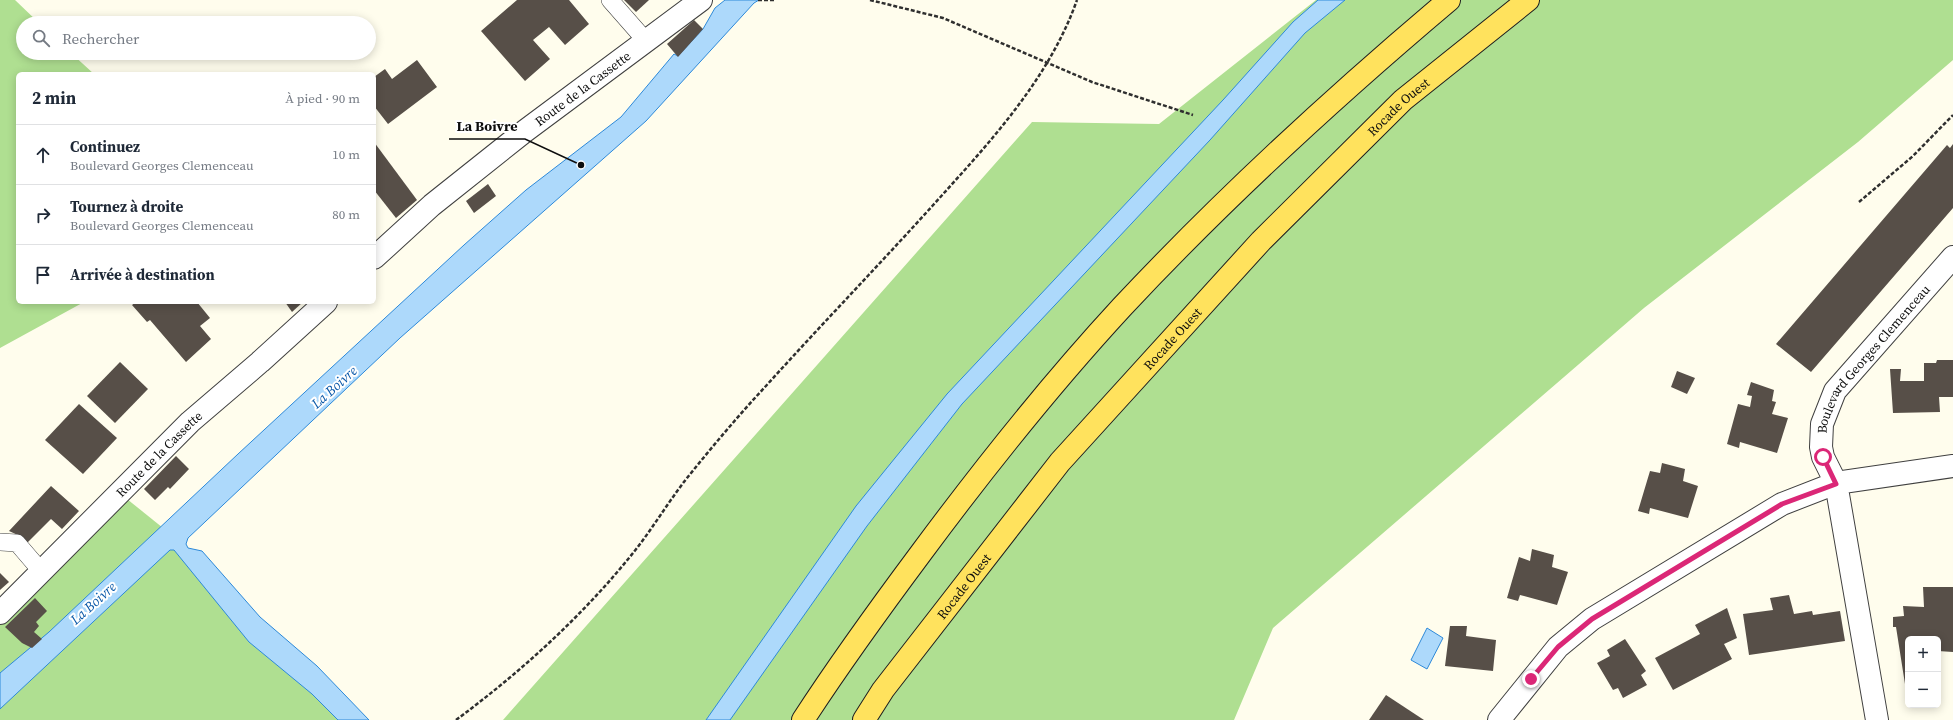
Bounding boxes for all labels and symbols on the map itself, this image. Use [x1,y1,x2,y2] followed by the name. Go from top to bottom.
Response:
[531,47,634,130] street label: Route de la Cassette
[1364,74,1434,140] street label: Rocade Ouest
[449,113,525,139] callout: La Boivre
[457,116,517,136] text: La Boivre
[1814,281,1934,434] street label: Boulevard Georges Clemenceau
[1140,304,1206,374] street label: Rocade Ouest
[306,361,362,414] water label: La Boivre
[112,407,206,501] street label: Route de la Cassette
[1814,448,1832,466] route start
[933,550,995,623] street label: Rocade Ouest
[65,577,121,630] water label: La Boivre
[1522,670,1540,688] route end

